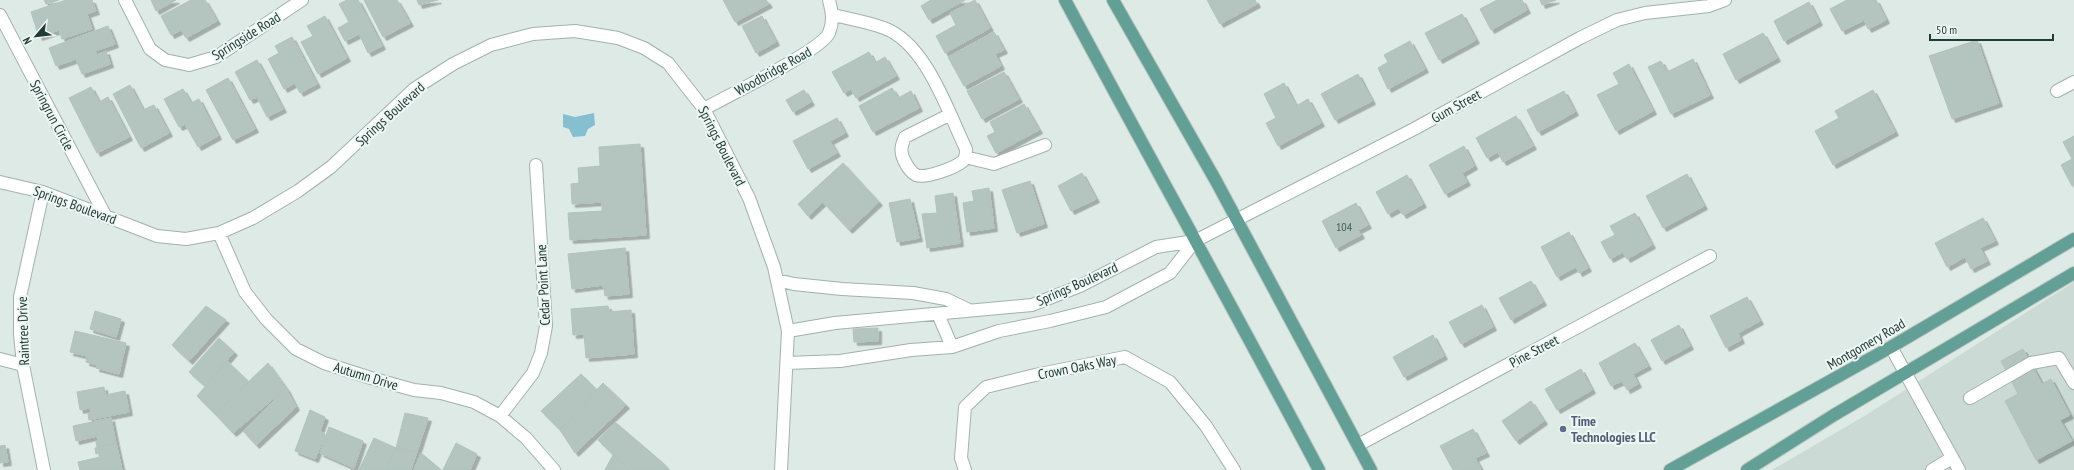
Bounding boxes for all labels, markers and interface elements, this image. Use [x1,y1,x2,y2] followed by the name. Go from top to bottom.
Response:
[208,8,284,64] street label: Springside Road
[16,16,56,56] north arrow
[1930,16,2053,42] scale bar
[1936,22,1957,37] text: 50 m
[20,35,35,47] text: N
[732,43,814,99] street label: Woodbridge Road
[26,77,78,154] street label: Springrun Circle
[352,78,428,150] street label: Springs Boulevard
[1428,85,1484,127] street label: Gum Street
[694,103,750,189] street label: Springs Boulevard
[31,182,119,228] street label: Springs Boulevard
[1336,219,1353,234] house number: 104
[532,244,554,326] street label: Cedar Point Lane
[1033,258,1121,310] street label: Springs Boulevard
[13,296,33,366] street label: Raintree Drive
[1824,314,1908,374] street label: Montgomery Road
[1506,330,1562,371] street label: Pine Street
[1036,350,1118,383] street label: Crown Oaks Way
[332,358,401,394] street label: Autumn Drive
[1571,412,1656,446] place label: Time Technologies LLC
[1558,424,1568,434] marker: Time Technologies LLC

